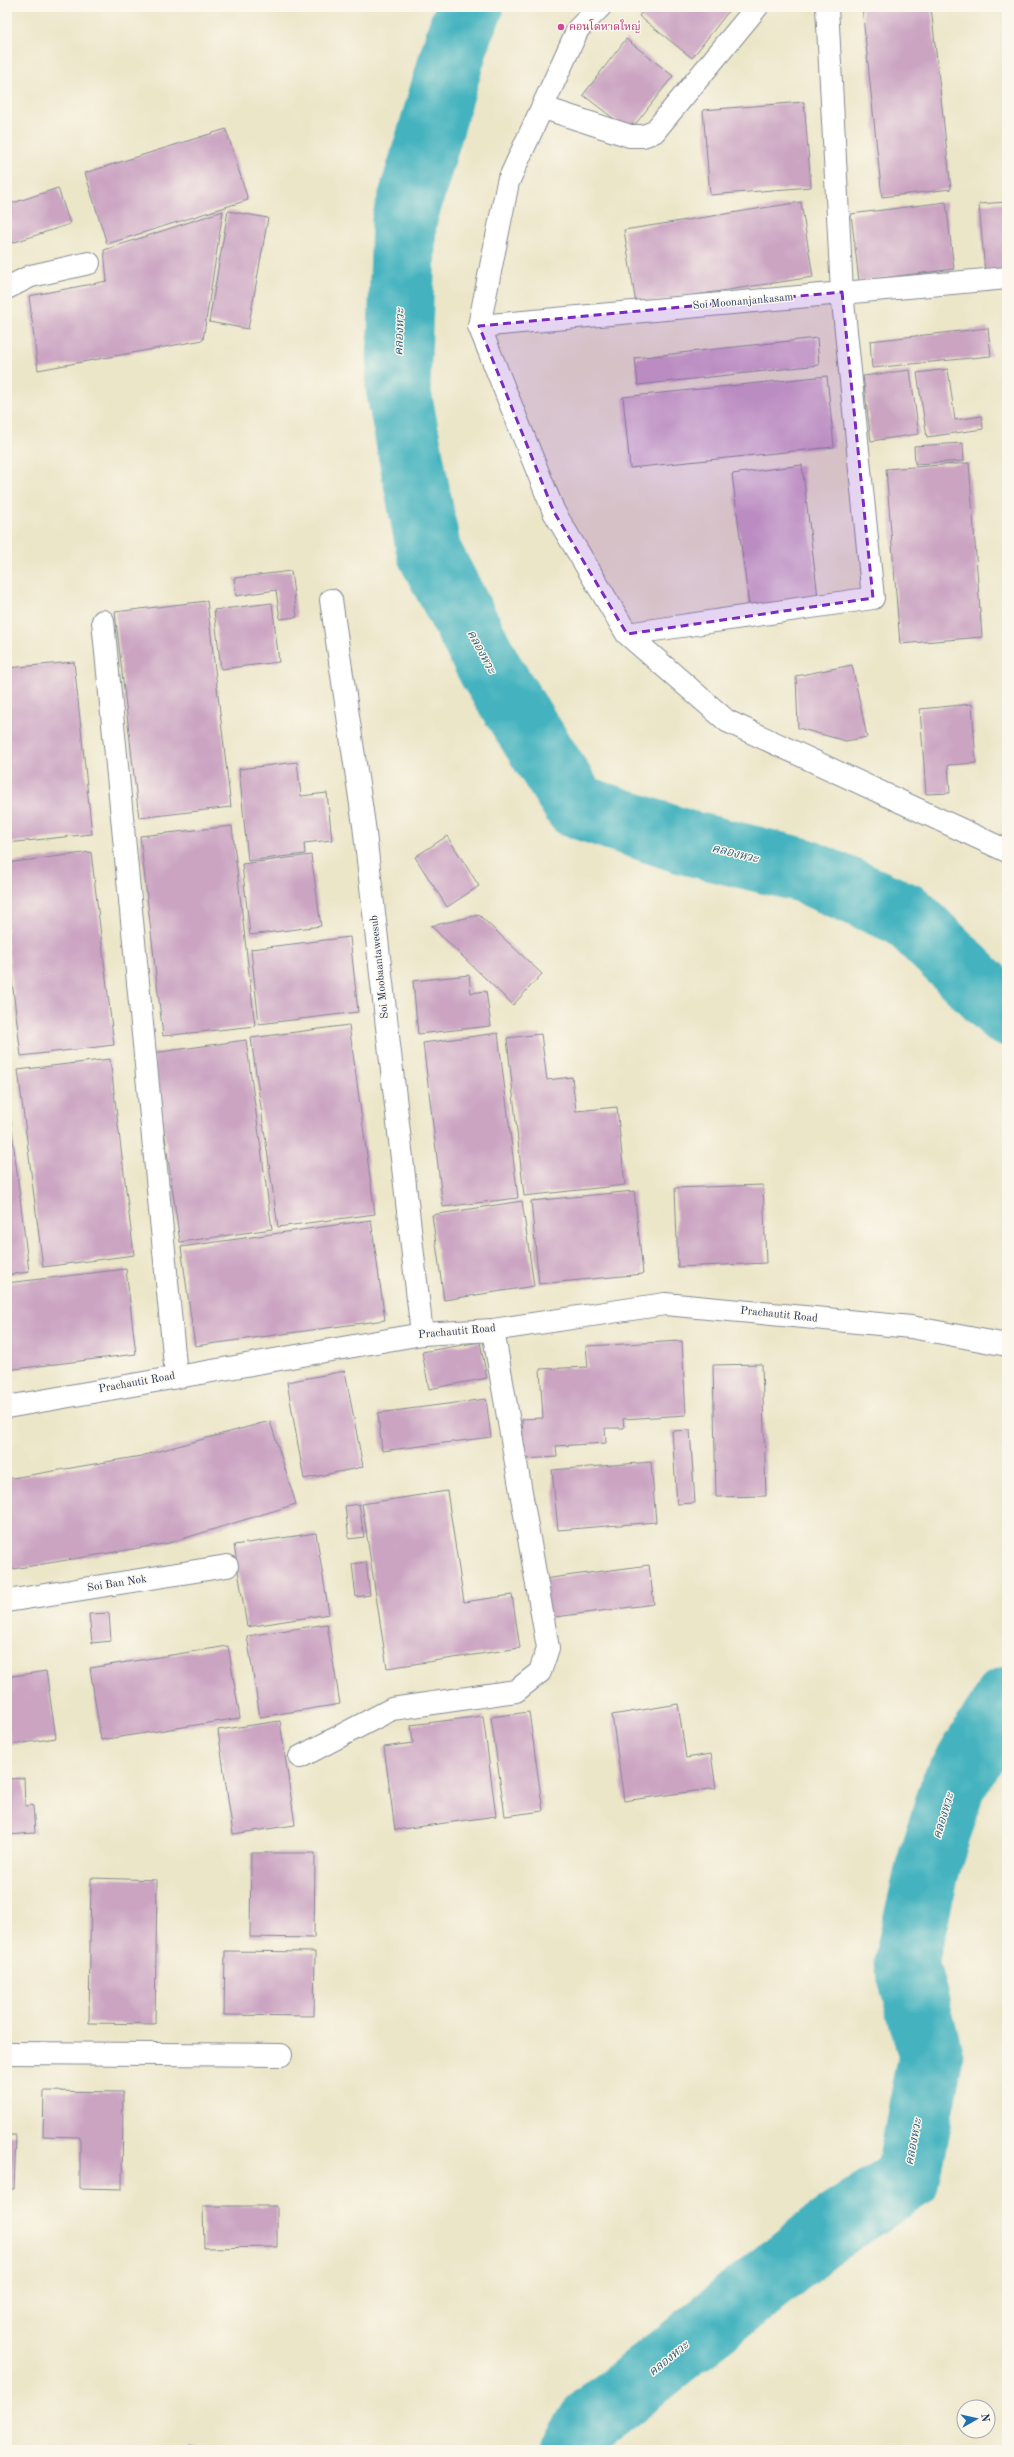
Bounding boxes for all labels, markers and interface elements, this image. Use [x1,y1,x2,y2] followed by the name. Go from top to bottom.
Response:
[569,19,641,33] place label: คอนโดหาดใหญ่
[556,22,566,32] marker: คอนโดหาดใหญ่
[692,292,794,312] street label: Soi Moonanjankasam
[393,307,407,356] water label: คลองหวะ
[465,628,498,677] water label: คลองหวะ
[711,842,761,866] water label: คลองหวะ
[369,914,391,1019] street label: Soi Moobaantaweesub
[740,1305,818,1325] street label: Prachautit Road
[418,1323,496,1341] street label: Prachautit Road
[98,1371,176,1395] street label: Prachautit Road
[87,1574,148,1594] street label: Soi Ban Nok
[931,1790,957,1840] water label: คลองหวะ
[904,2116,925,2166] water label: คลองหวะ
[647,2339,692,2379] water label: คลองหวะ
[956,2399,996,2439] north arrow
[978,2413,991,2423] text: N

